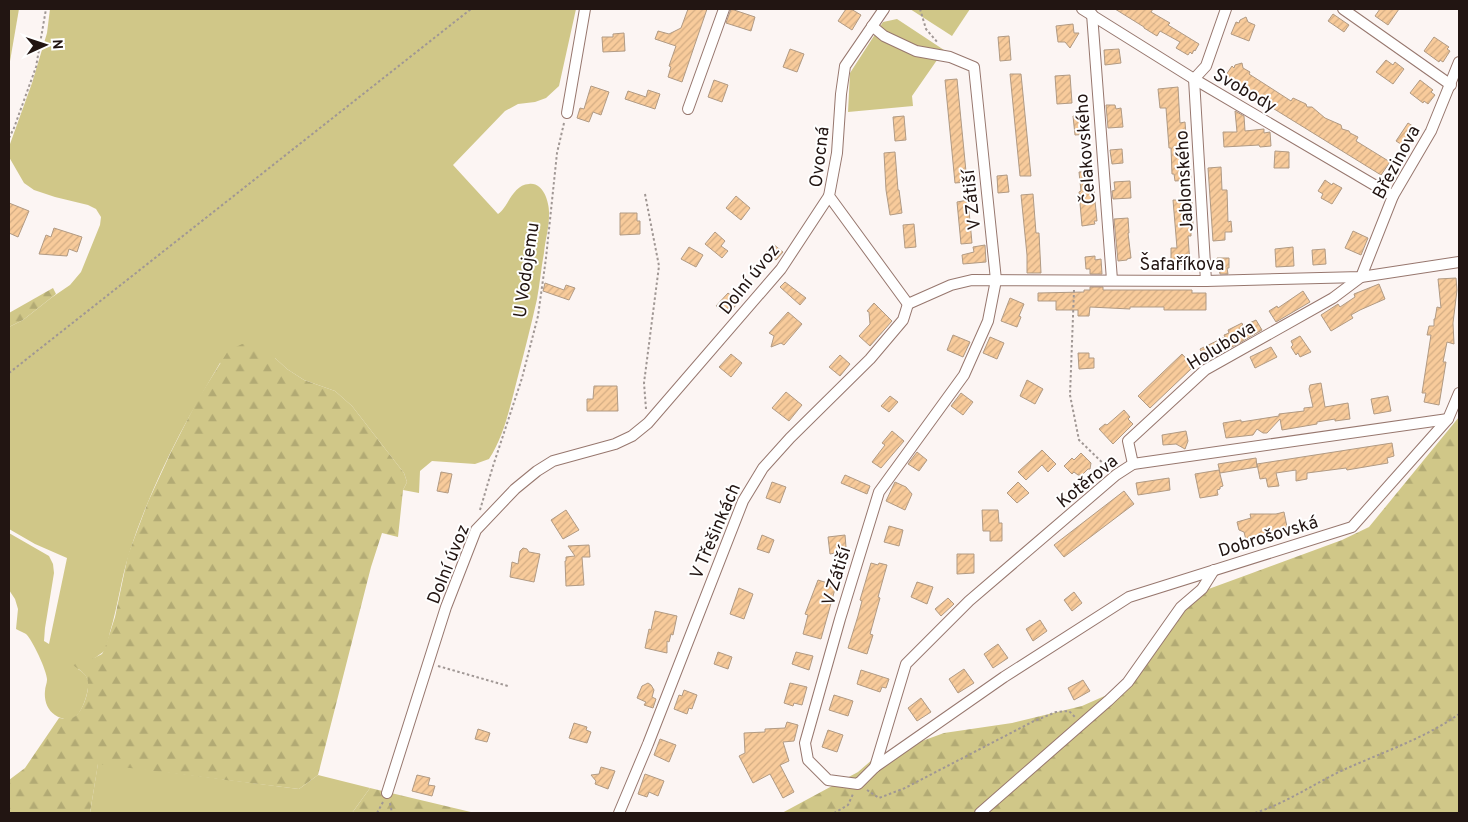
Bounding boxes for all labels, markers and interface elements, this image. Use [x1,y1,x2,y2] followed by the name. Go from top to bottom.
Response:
[20,20,70,70] north arrow
[48,39,65,50] text: N
[1208,64,1280,119] street label: Svobody
[1069,93,1102,205] street label: Čelakovského
[1368,122,1426,204] street label: Březinova
[805,125,836,189] street label: Ovocná
[1171,129,1200,232] street label: Jablonského
[958,167,987,231] street label: V Zátiší
[509,221,546,319] street label: U Vodojemu
[715,240,786,320] street label: Dolní úvoz
[1140,252,1224,277] street label: Šafaříkova
[1183,316,1260,376] street label: Holubova
[1053,450,1123,514] street label: Kotěrova
[686,480,747,583] street label: V Třešinkách
[1216,511,1321,564] street label: Dobrošovská
[423,521,476,608] street label: Dolní úvoz
[818,543,858,609] street label: V Zátiší

